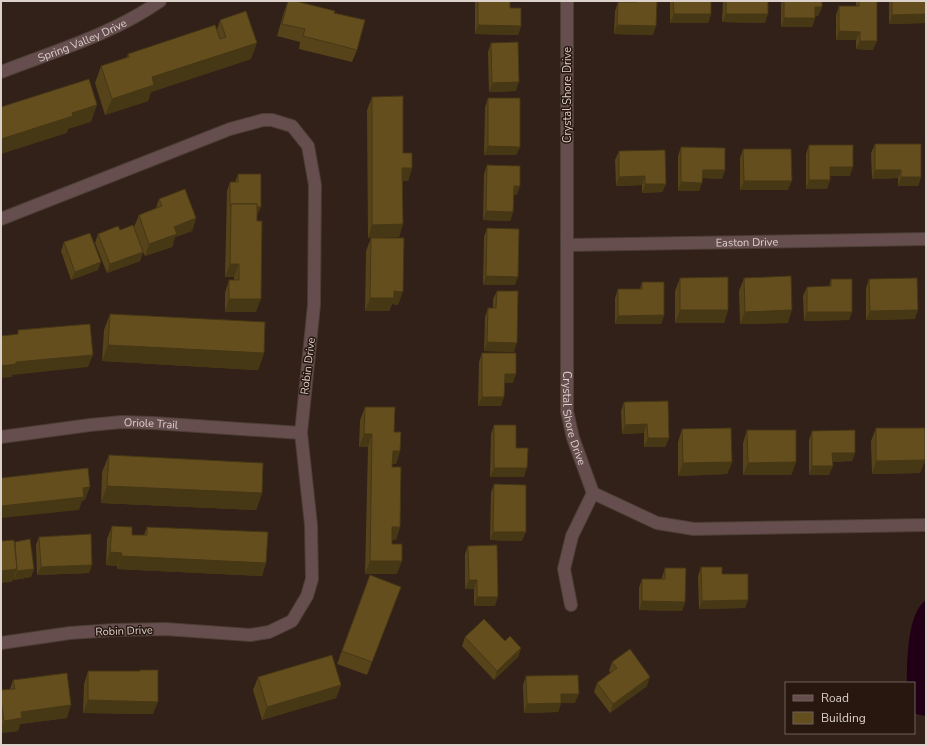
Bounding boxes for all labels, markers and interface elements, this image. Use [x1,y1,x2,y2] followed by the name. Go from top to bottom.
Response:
[35,15,129,65] street label: Spring Valley Drive
[560,47,575,143] street label: Crystal Shore Drive
[716,234,779,250] street label: Easton Drive
[297,336,319,395] street label: Robin Drive
[559,371,590,467] street label: Crystal Shore Drive
[124,415,179,432] street label: Oriole Trail
[95,622,153,639] street label: Robin Drive
[785,682,915,734] legend
[821,690,849,706] text: Road
[821,710,866,726] text: Building

